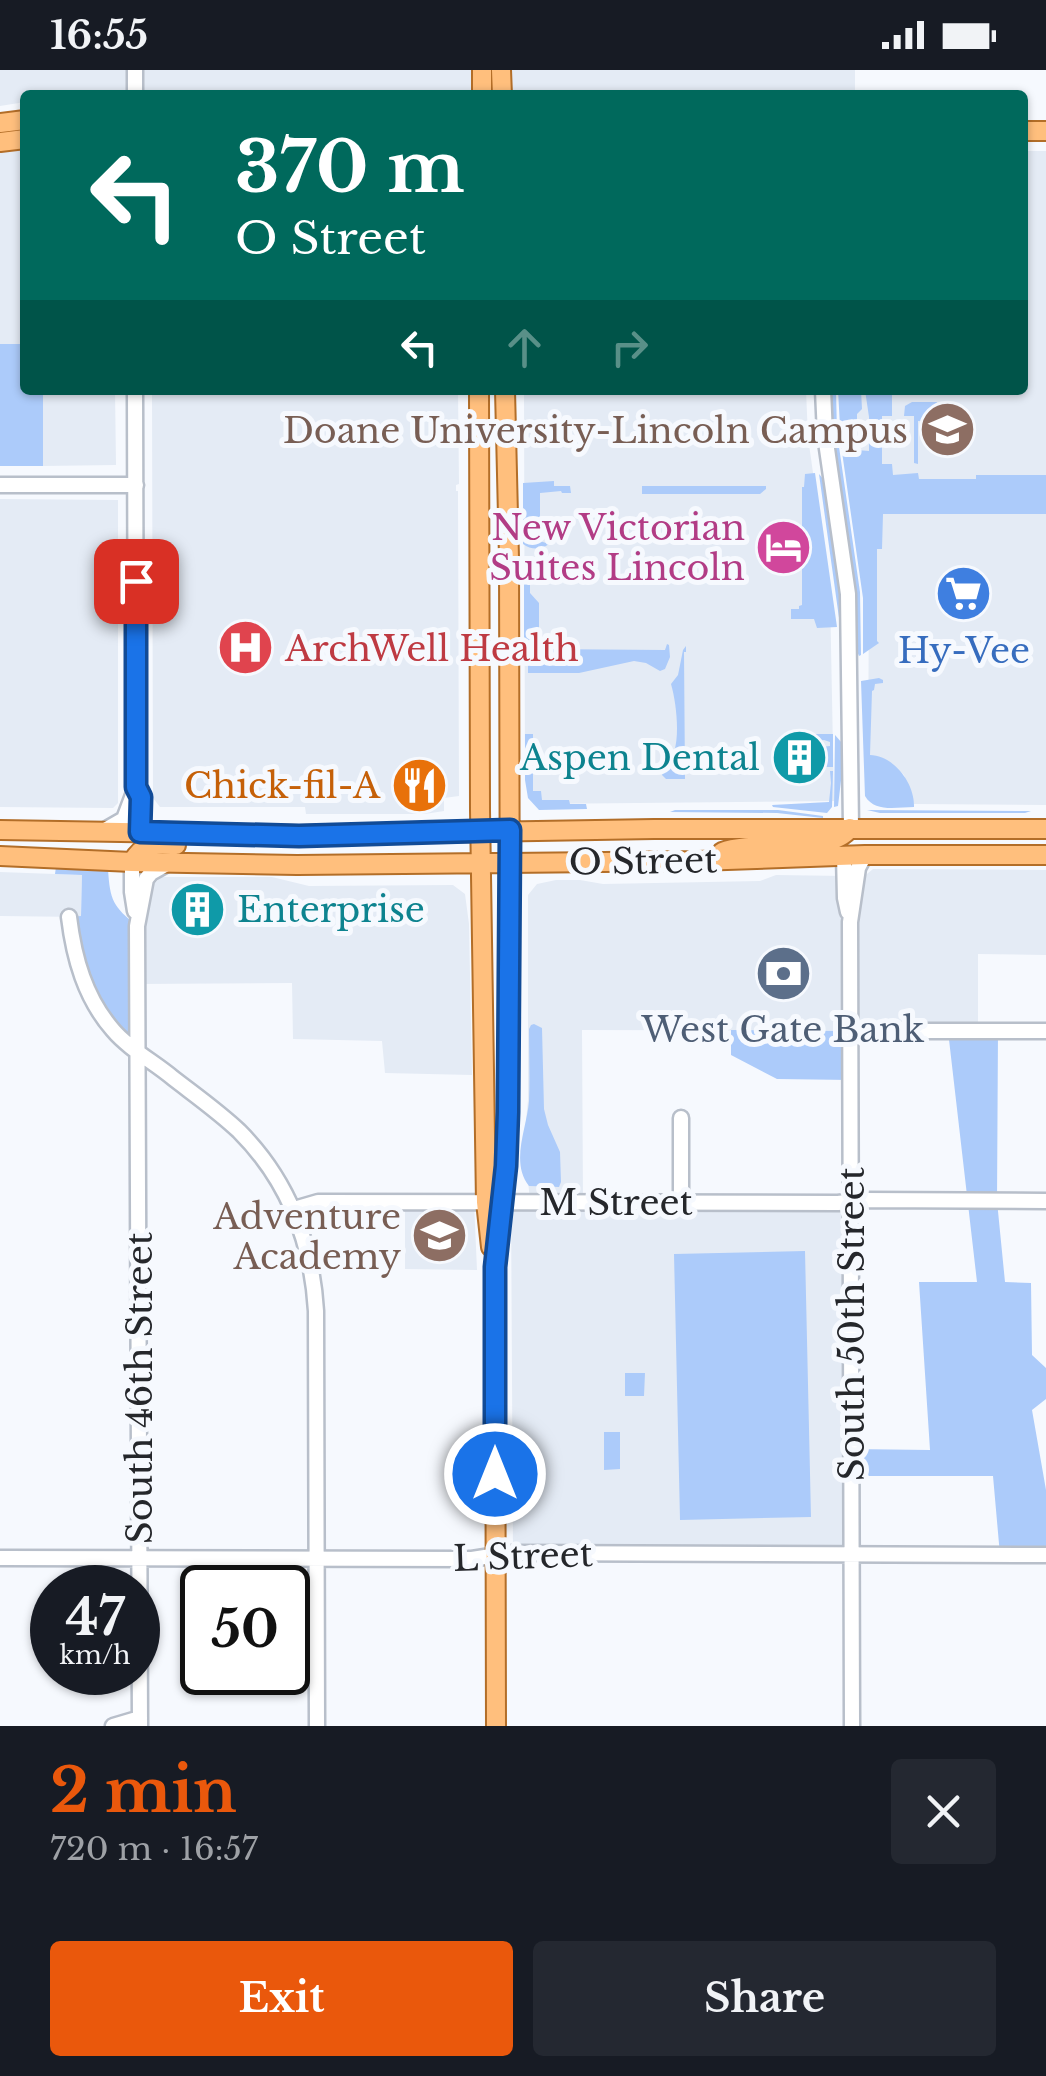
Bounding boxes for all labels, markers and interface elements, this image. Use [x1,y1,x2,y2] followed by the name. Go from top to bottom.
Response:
[50,12,148,59] text: 16:55
[235,124,465,211] text: 370 m
[70,130,200,260] icon: left
[235,210,426,266] text: O Street
[392,320,447,375] icon: left
[497,320,552,375] icon: ahead
[602,320,657,375] icon: right
[917,400,977,460] school or university icon: Doane University-Lincoln Campus
[283,409,908,452] place label: Doane University-Lincoln Campus
[489,506,745,589] place label: New Victorian Suites Lincoln
[754,517,814,577] hotel icon: New Victorian Suites Lincoln
[94,539,179,624] pin
[109,554,164,609] icon: arrive
[934,564,994,624] supermarket icon: Hy-Vee
[216,618,276,678] hospital icon: ArchWell Health
[284,627,579,670] place label: ArchWell Health
[898,629,1030,672] place label: Hy-Vee
[769,727,829,787] building icon: Aspen Dental
[519,736,760,779] place label: Aspen Dental
[389,755,449,815] restaurant icon: Chick-fil-A
[184,764,381,807] place label: Chick-fil-A
[568,838,718,884] street label: O Street
[168,879,228,939] building icon: Enterprise
[237,888,425,931] place label: Enterprise
[753,943,813,1003] bank icon: West Gate Bank
[641,1008,925,1051] place label: West Gate Bank
[830,1167,873,1481] street label: South 50th Street
[539,1181,693,1224] street label: M Street
[212,1195,401,1278] place label: Adventure Academy
[410,1206,470,1266] school or university icon: Adventure Academy
[118,1232,161,1544] street label: South 46th Street
[443,1422,547,1526] position arrow
[452,1532,594,1580] street label: L Street
[180,1565,310,1695] speed limit sign: 50
[66,1586,125,1649] text: 47
[60,1640,130,1671] text: km/h
[50,1754,237,1828] text: 2 min
[891,1759,996,1864] button: close
[50,1829,258,1869] text: 720 m · 16:57
[50,1941,513,2056] button: Exit
[533,1941,996,2056] button: Share

